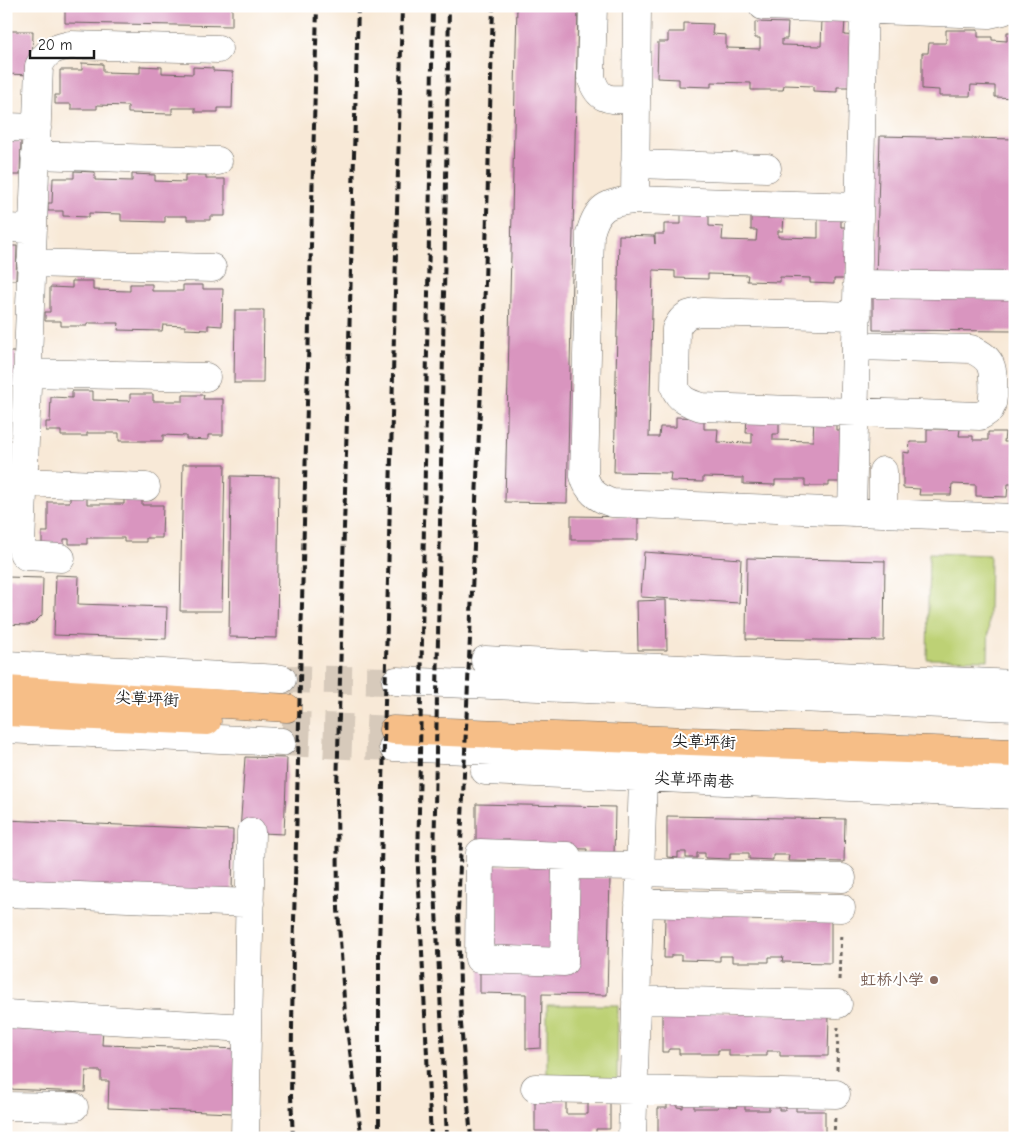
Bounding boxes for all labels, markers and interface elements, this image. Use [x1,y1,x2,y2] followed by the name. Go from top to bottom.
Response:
[30,28,94,60] scale bar
[38,36,72,54] text: 20 m
[115,688,179,710] street label: 尖草坪街
[672,732,736,752] street label: 尖草坪街
[654,769,734,791] street label: 尖草坪南巷
[860,971,924,989] place label: 虹桥小学
[928,974,940,986] marker: 虹桥小学

